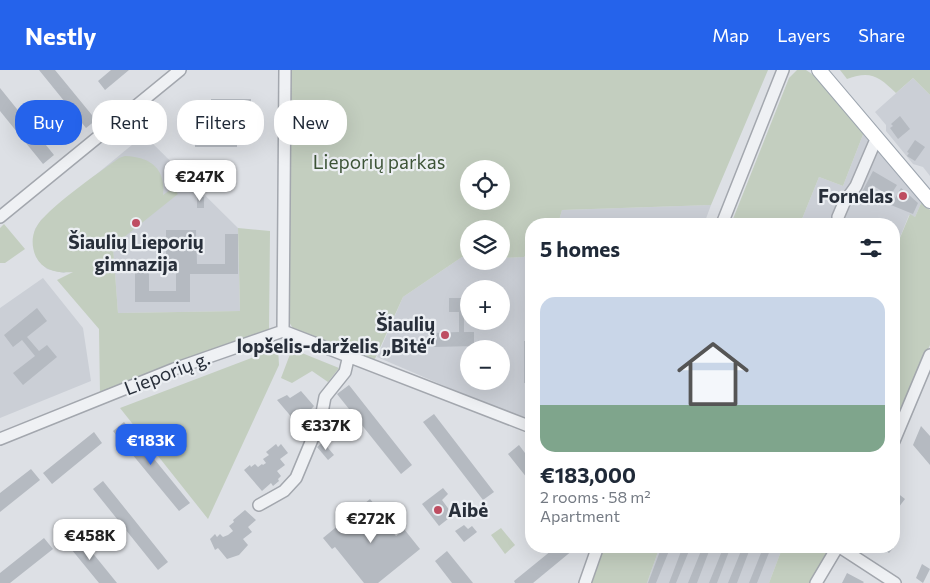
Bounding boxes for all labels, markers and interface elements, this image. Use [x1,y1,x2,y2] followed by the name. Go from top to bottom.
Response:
[25,21,97,50] text: Nestly
[712,24,749,46] text: Map
[777,24,830,46] text: Layers
[858,24,905,46] text: Share
[15,100,82,145] chip: Buy
[92,100,167,145] chip: Rent
[177,100,264,145] chip: Filters
[274,100,347,145] chip: New
[313,150,445,173] park label: Lieporių parkas
[165,160,235,202] pin: €247K
[460,160,510,390] map controls
[460,160,510,210] button: locate
[175,166,225,185] text: €247K
[818,184,893,207] place label: Fornelas
[897,190,909,202] marker: Fornelas
[130,217,142,229] marker: Šiaulių Lieporių gimnazija
[460,220,510,270] button: layers
[68,230,204,275] place label: Šiaulių Lieporių gimnazija
[857,234,885,262] icon: filters
[540,236,620,261] text: 5 homes
[460,280,510,330] button: +
[237,312,435,357] place label: Šiaulių lopšelis-darželis „Bitė“
[439,329,451,341] marker: Šiaulių lopšelis-darželis „Bitė“
[668,329,758,419] icon: home
[460,340,510,390] button: −
[121,346,213,399] street label: Lieporių g.
[291,408,361,451] pin: €337K
[301,415,351,434] text: €337K
[116,424,186,466] pin: €183K
[127,430,175,449] text: €183K
[540,462,636,487] text: €183,000
[540,487,651,506] text: 2 rooms · 58 m²
[448,498,488,521] place label: Aibė
[336,502,406,544] pin: €272K
[432,504,444,516] marker: Aibė
[540,506,620,525] text: Apartment
[346,508,396,527] text: €272K
[55,518,125,561] pin: €458K
[64,525,116,544] text: €458K

